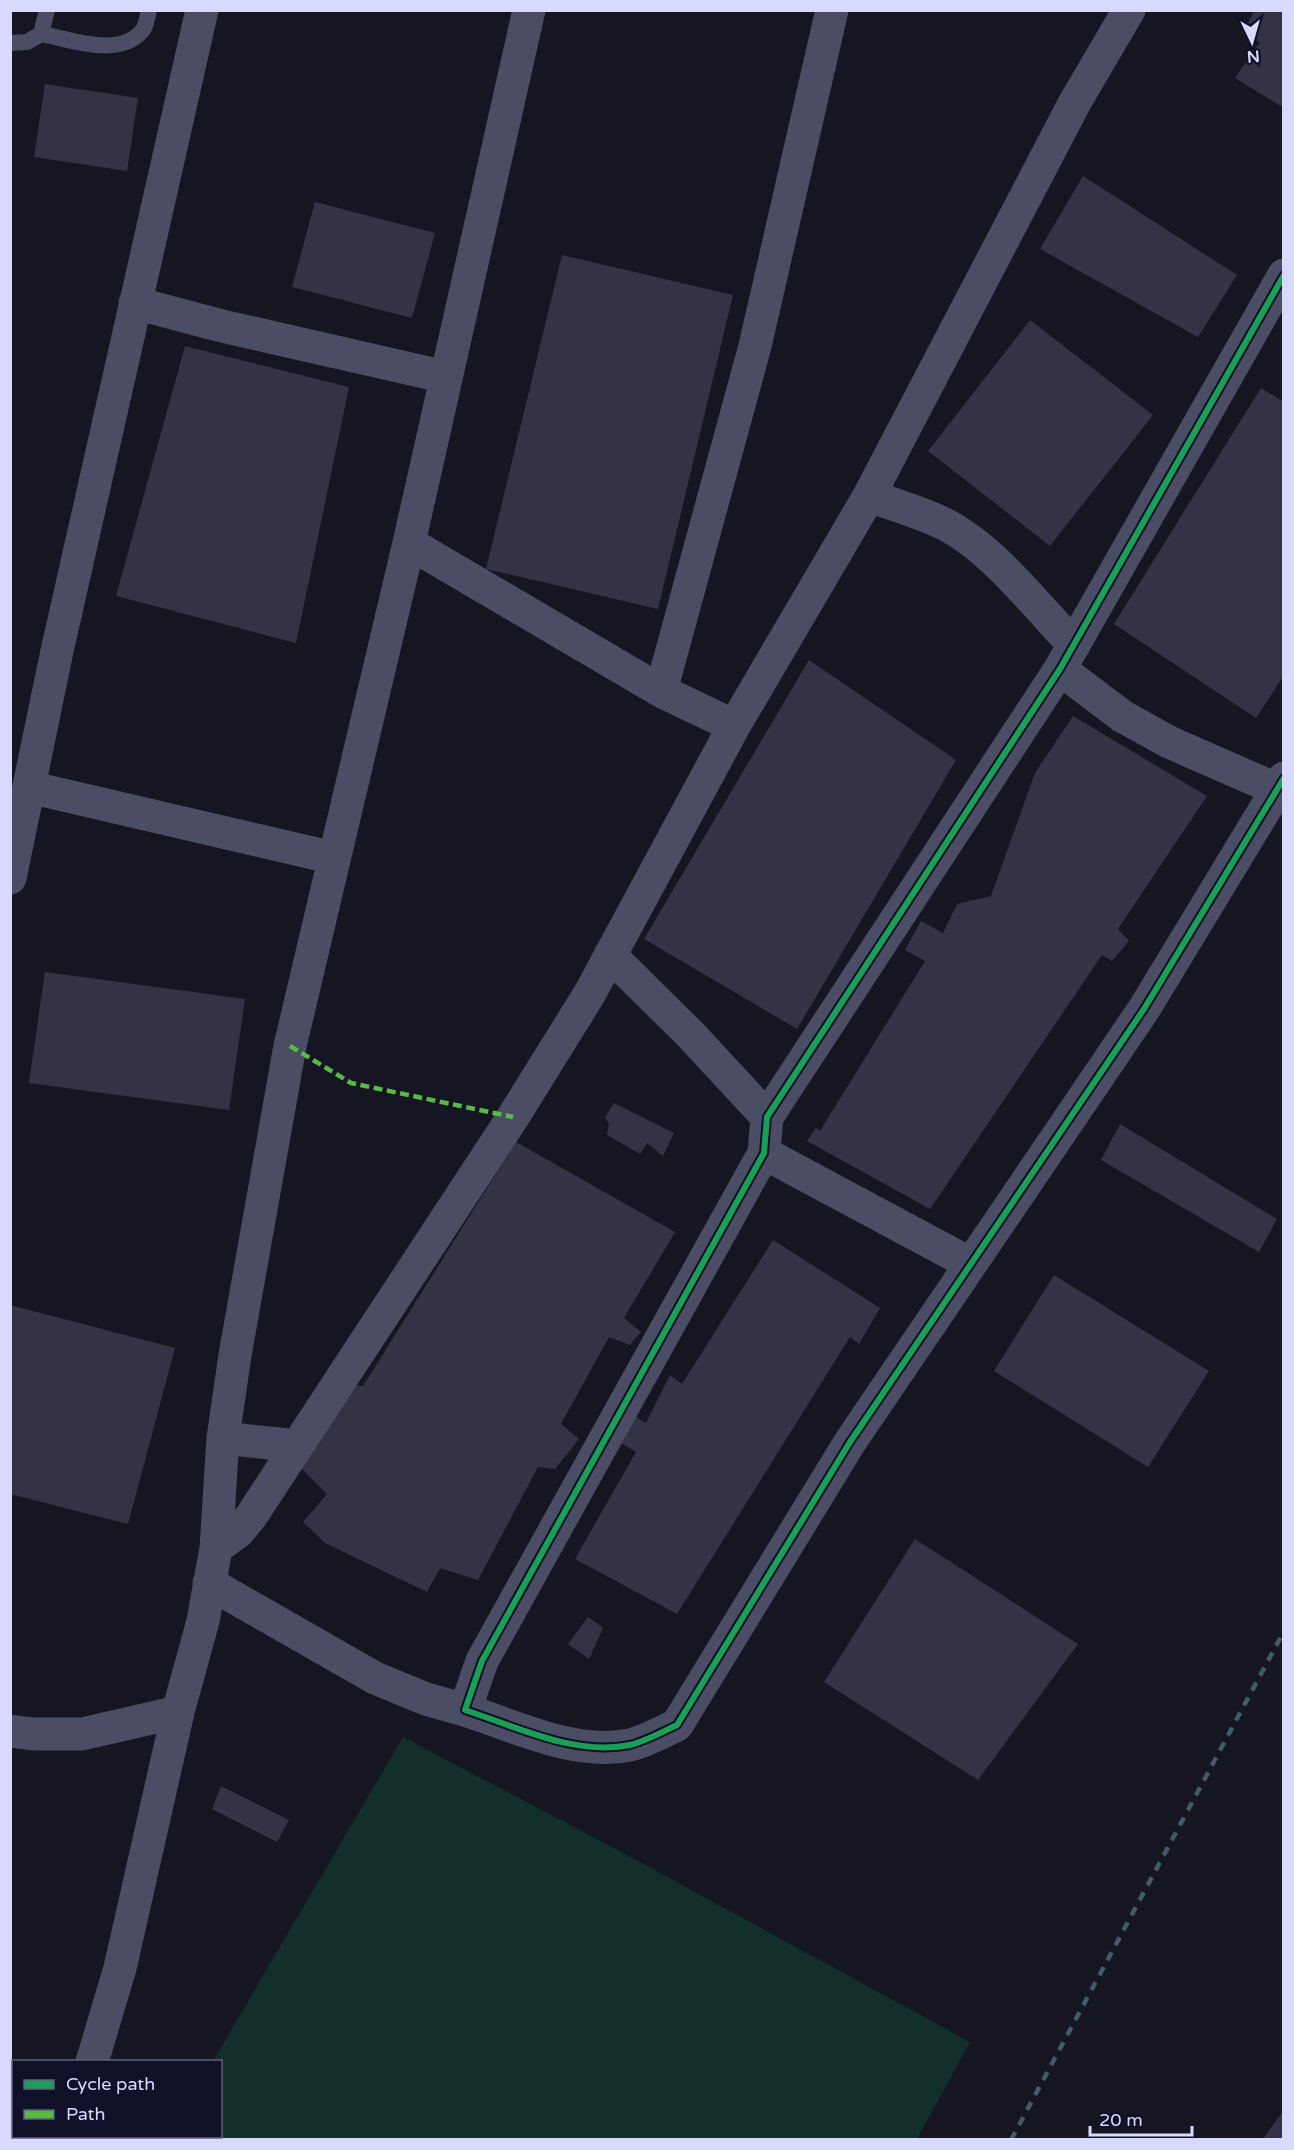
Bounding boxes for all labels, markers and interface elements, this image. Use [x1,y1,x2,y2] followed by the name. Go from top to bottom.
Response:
[1222,12,1282,72] north arrow
[1246,45,1260,66] text: N
[12,2060,222,2138] legend
[66,2073,155,2095] text: Cycle path
[1090,2099,1192,2137] scale bar
[66,2103,105,2125] text: Path
[1099,2109,1143,2131] text: 20 m

